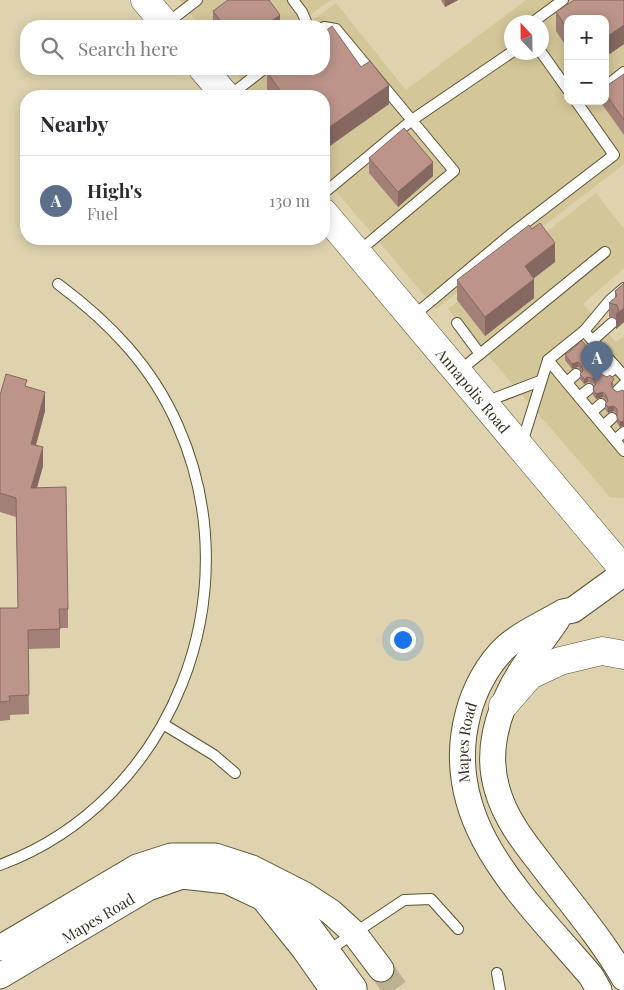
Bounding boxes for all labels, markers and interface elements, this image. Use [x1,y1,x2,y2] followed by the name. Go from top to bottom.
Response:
[504,15,549,60] north arrow
[564,15,609,105] map controls
[564,15,609,60] button: +
[20,20,330,75] search box
[38,34,66,62] icon: search
[78,35,178,61] text: Search here
[564,60,609,105] button: −
[40,109,109,137] text: Nearby
[87,177,142,203] text: High's
[51,190,61,211] text: A
[269,190,310,211] text: 130 m
[87,203,118,224] text: Fuel
[581,341,613,382] pin: A
[431,343,515,437] street label: Annapolis Road
[390,627,416,653] your location
[452,699,481,784] street label: Mapes Road
[58,888,138,947] street label: Mapes Road

